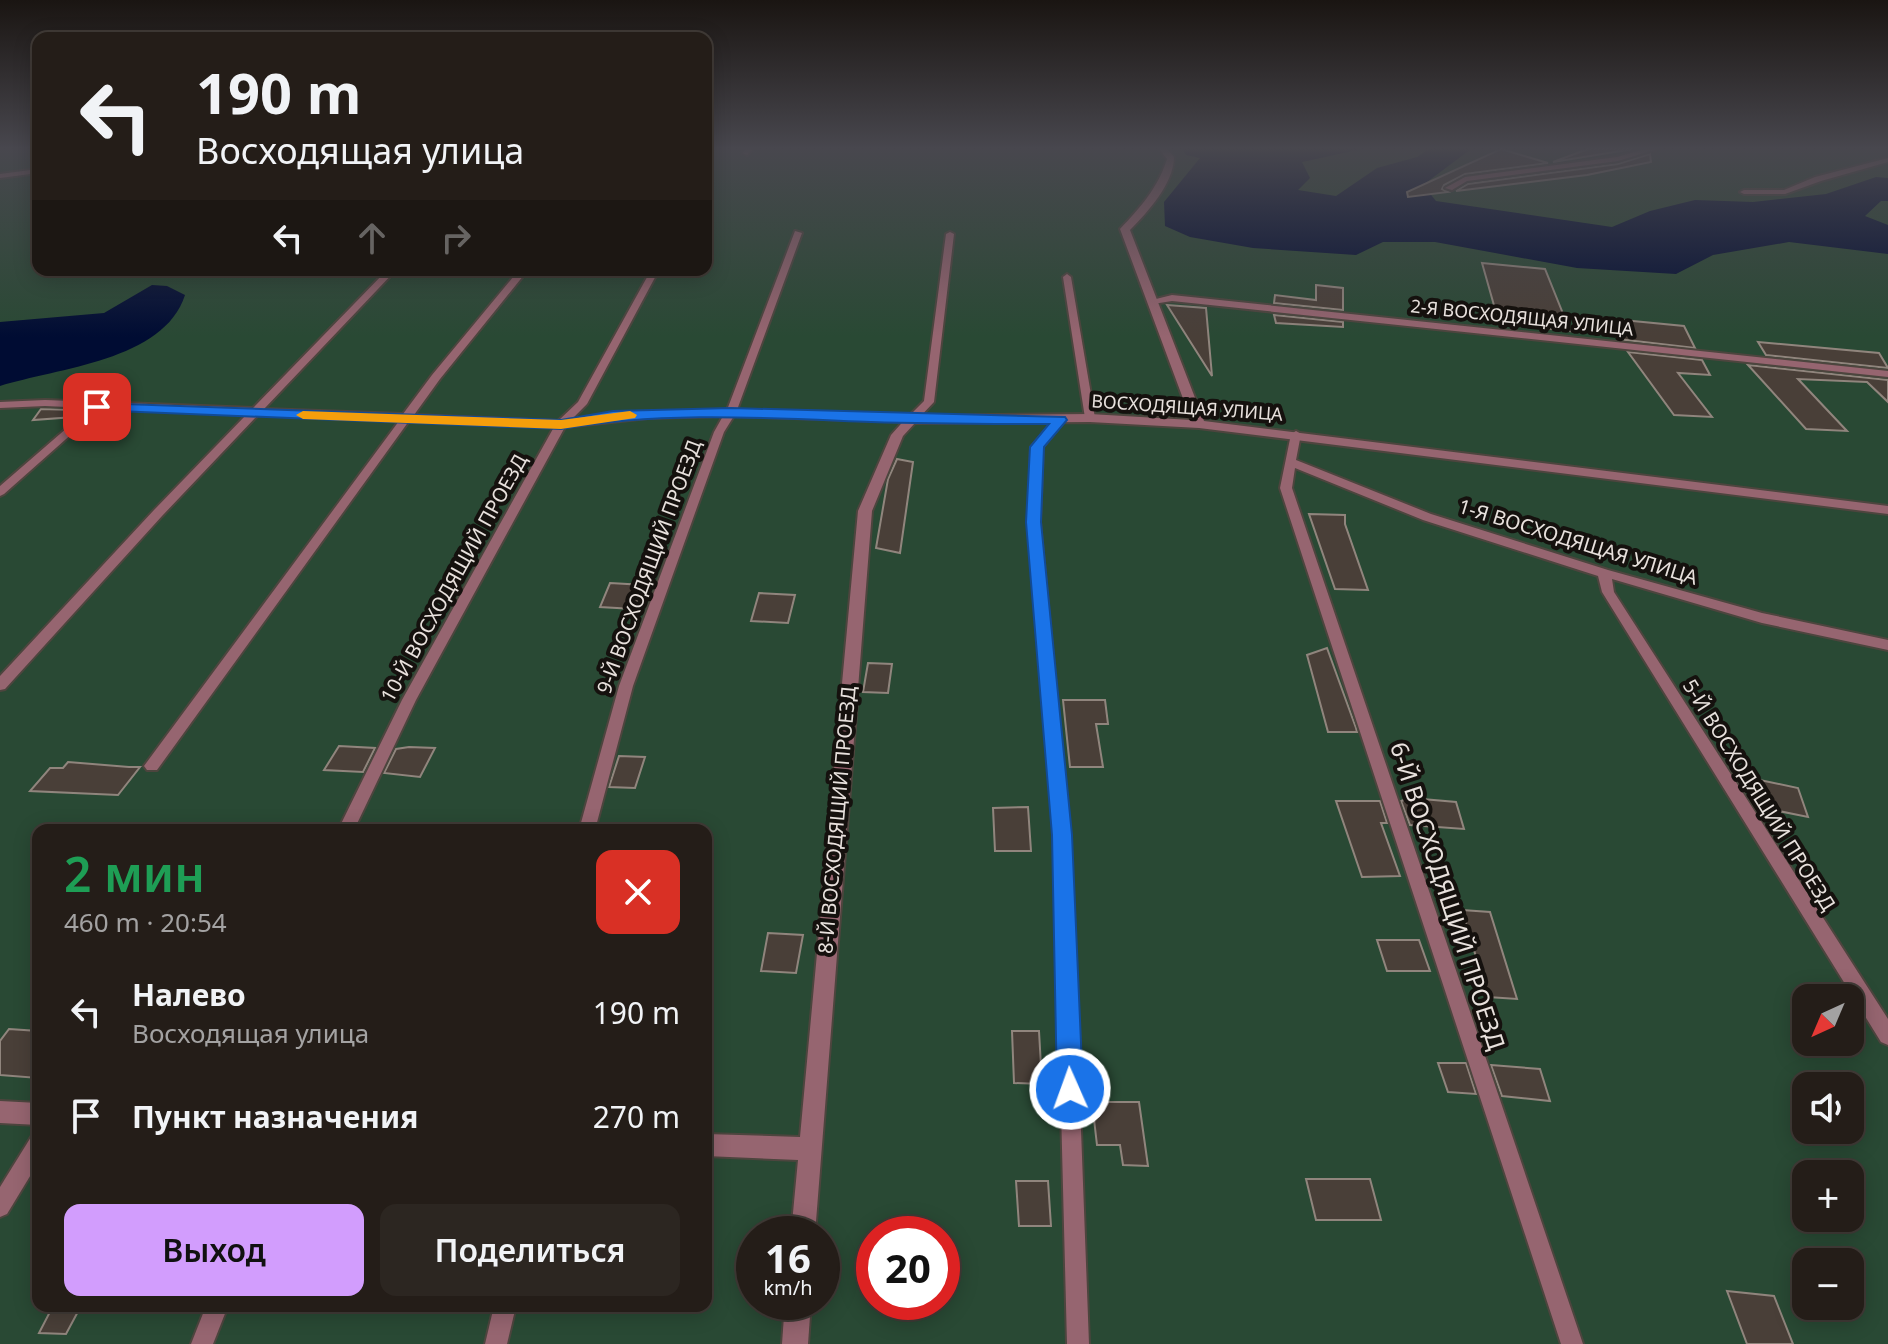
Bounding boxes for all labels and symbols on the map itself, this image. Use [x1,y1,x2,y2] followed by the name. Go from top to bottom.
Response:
[1409,293,1635,341] street label: 2-Я ВОСХОДЯЩАЯ УЛИЦА
[63,373,131,441] pin
[1091,388,1284,426] street label: ВОСХОДЯЩАЯ УЛИЦА
[590,436,707,697] street label: 9-Й ВОСХОДЯЩИЙ ПРОЕЗД
[374,449,533,707] street label: 10-Й ВОСХОДЯЩИЙ ПРОЕЗД
[1455,492,1701,591] street label: 1-Я ВОСХОДЯЩАЯ УЛИЦА
[1677,674,1842,916] street label: 5-Й ВОСХОДЯЩИЙ ПРОЕЗД
[811,685,862,955] street label: 8-Й ВОСХОДЯЩИЙ ПРОЕЗД
[1383,737,1514,1054] street label: 6-Й ВОСХОДЯЩИЙ ПРОЕЗД
[1792,984,1864,1056] north arrow
[1028,1047,1112,1131] position arrow
[856,1216,960,1320] speed limit sign: 20

